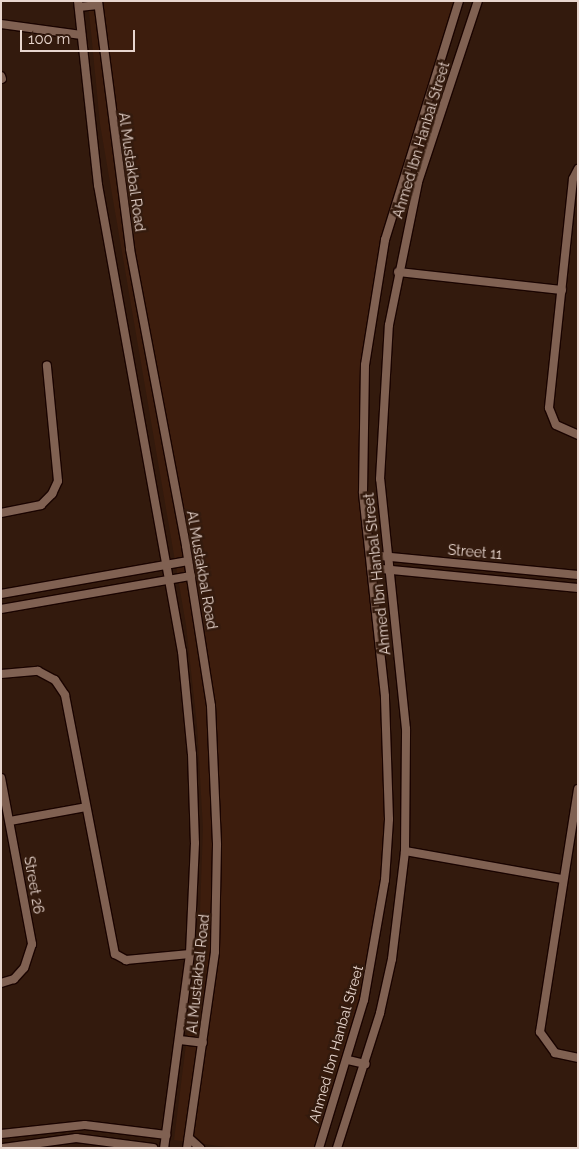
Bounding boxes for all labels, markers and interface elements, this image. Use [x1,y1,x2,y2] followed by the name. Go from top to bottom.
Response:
[22,20,138,52] scale bar
[28,30,70,48] text: 100 m
[389,59,453,221] street label: Ahmed Ibn Hanbal Street
[115,111,149,233] street label: Al Mustakbal Road
[360,492,394,656] street label: Ahmed Ibn Hanbal Street
[183,509,221,631] street label: Al Mustakbal Road
[447,541,503,563] street label: Street 11
[21,855,47,915] street label: Street 26
[183,913,213,1035] street label: Al Mustakbal Road
[305,963,367,1125] street label: Ahmed Ibn Hanbal Street

